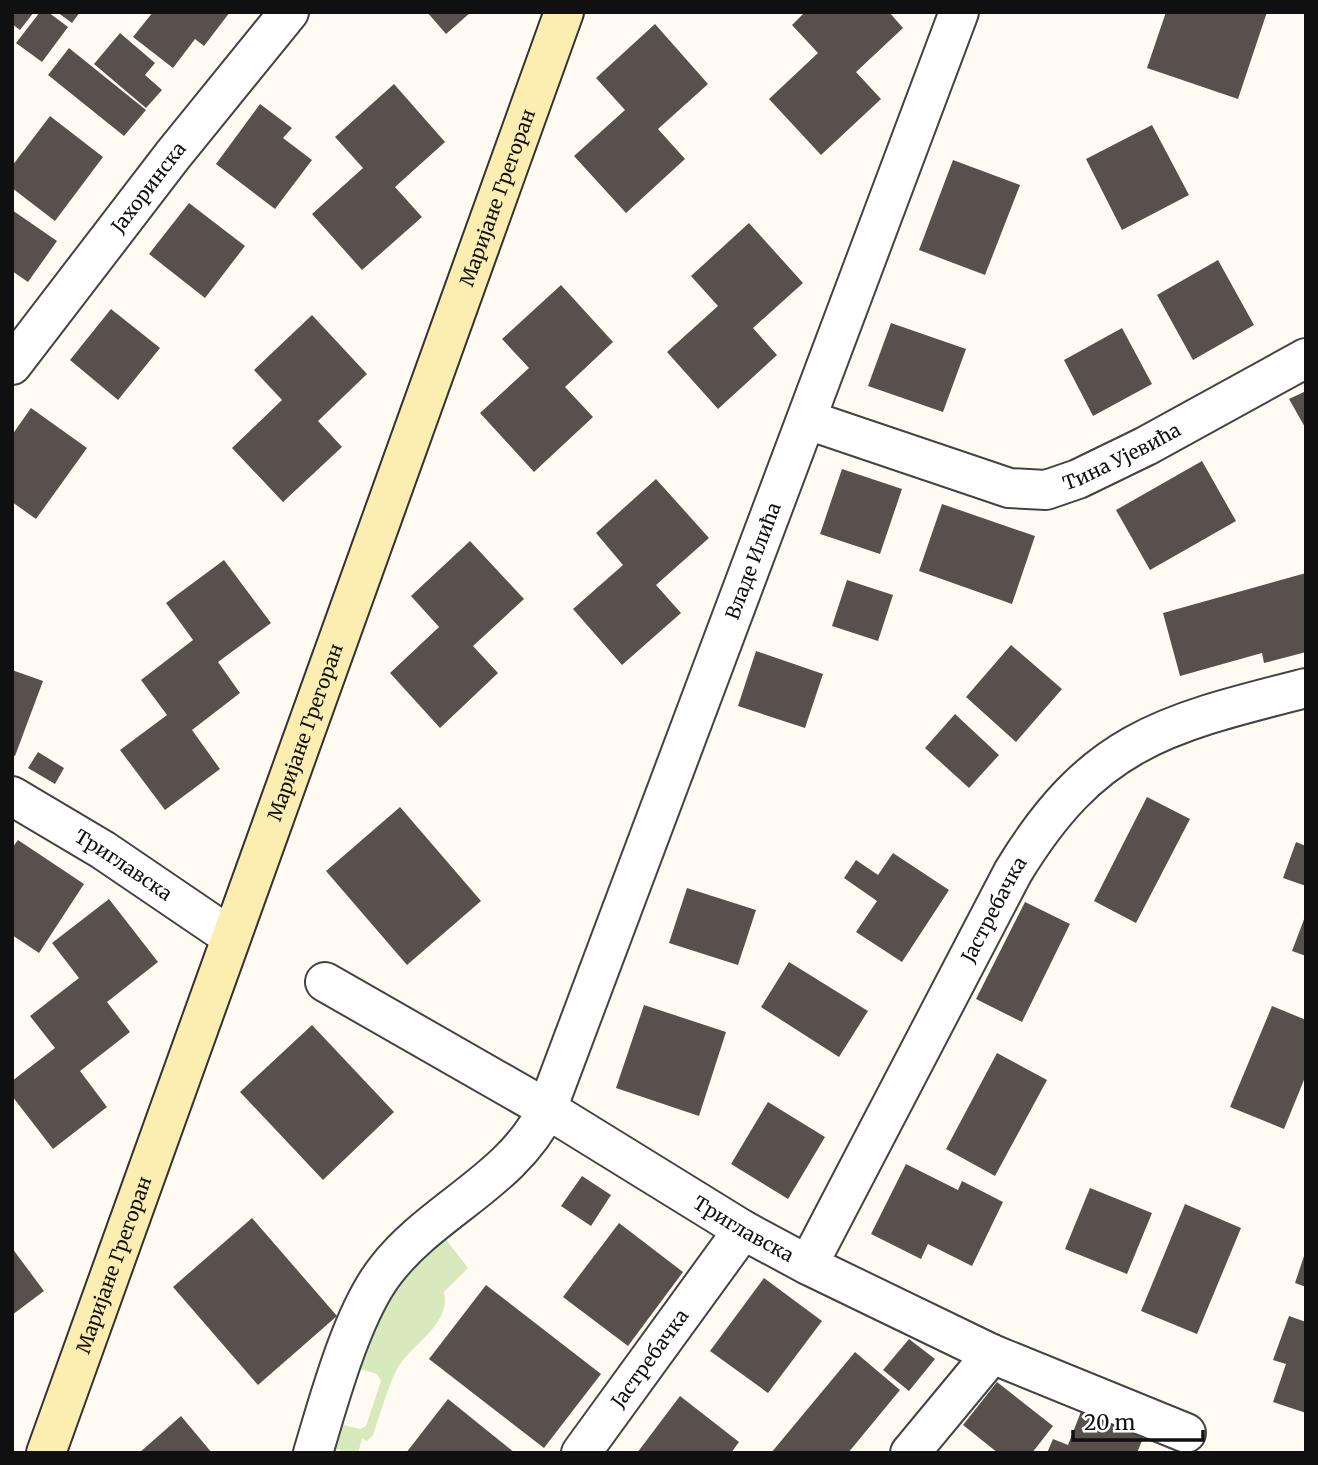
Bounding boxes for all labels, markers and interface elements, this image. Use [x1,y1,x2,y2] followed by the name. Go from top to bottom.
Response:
[454,106,540,290] street label: Маријане Грегоран
[105,137,191,238] street label: Јахоринска
[1060,417,1185,495] street label: Тина Ујевића
[720,499,786,623] street label: Владе Илића
[262,640,348,824] street label: Маријане Грегоран
[70,824,177,906] street label: Триглавска
[956,852,1032,967] street label: Јастребачка
[71,1173,157,1357] street label: Маријане Грегоран
[689,1190,798,1267] street label: Триглавска
[605,1304,694,1413] street label: Јастребачка
[1073,1398,1202,1442] scale bar
[1084,1409,1136,1436] text: 20 m

